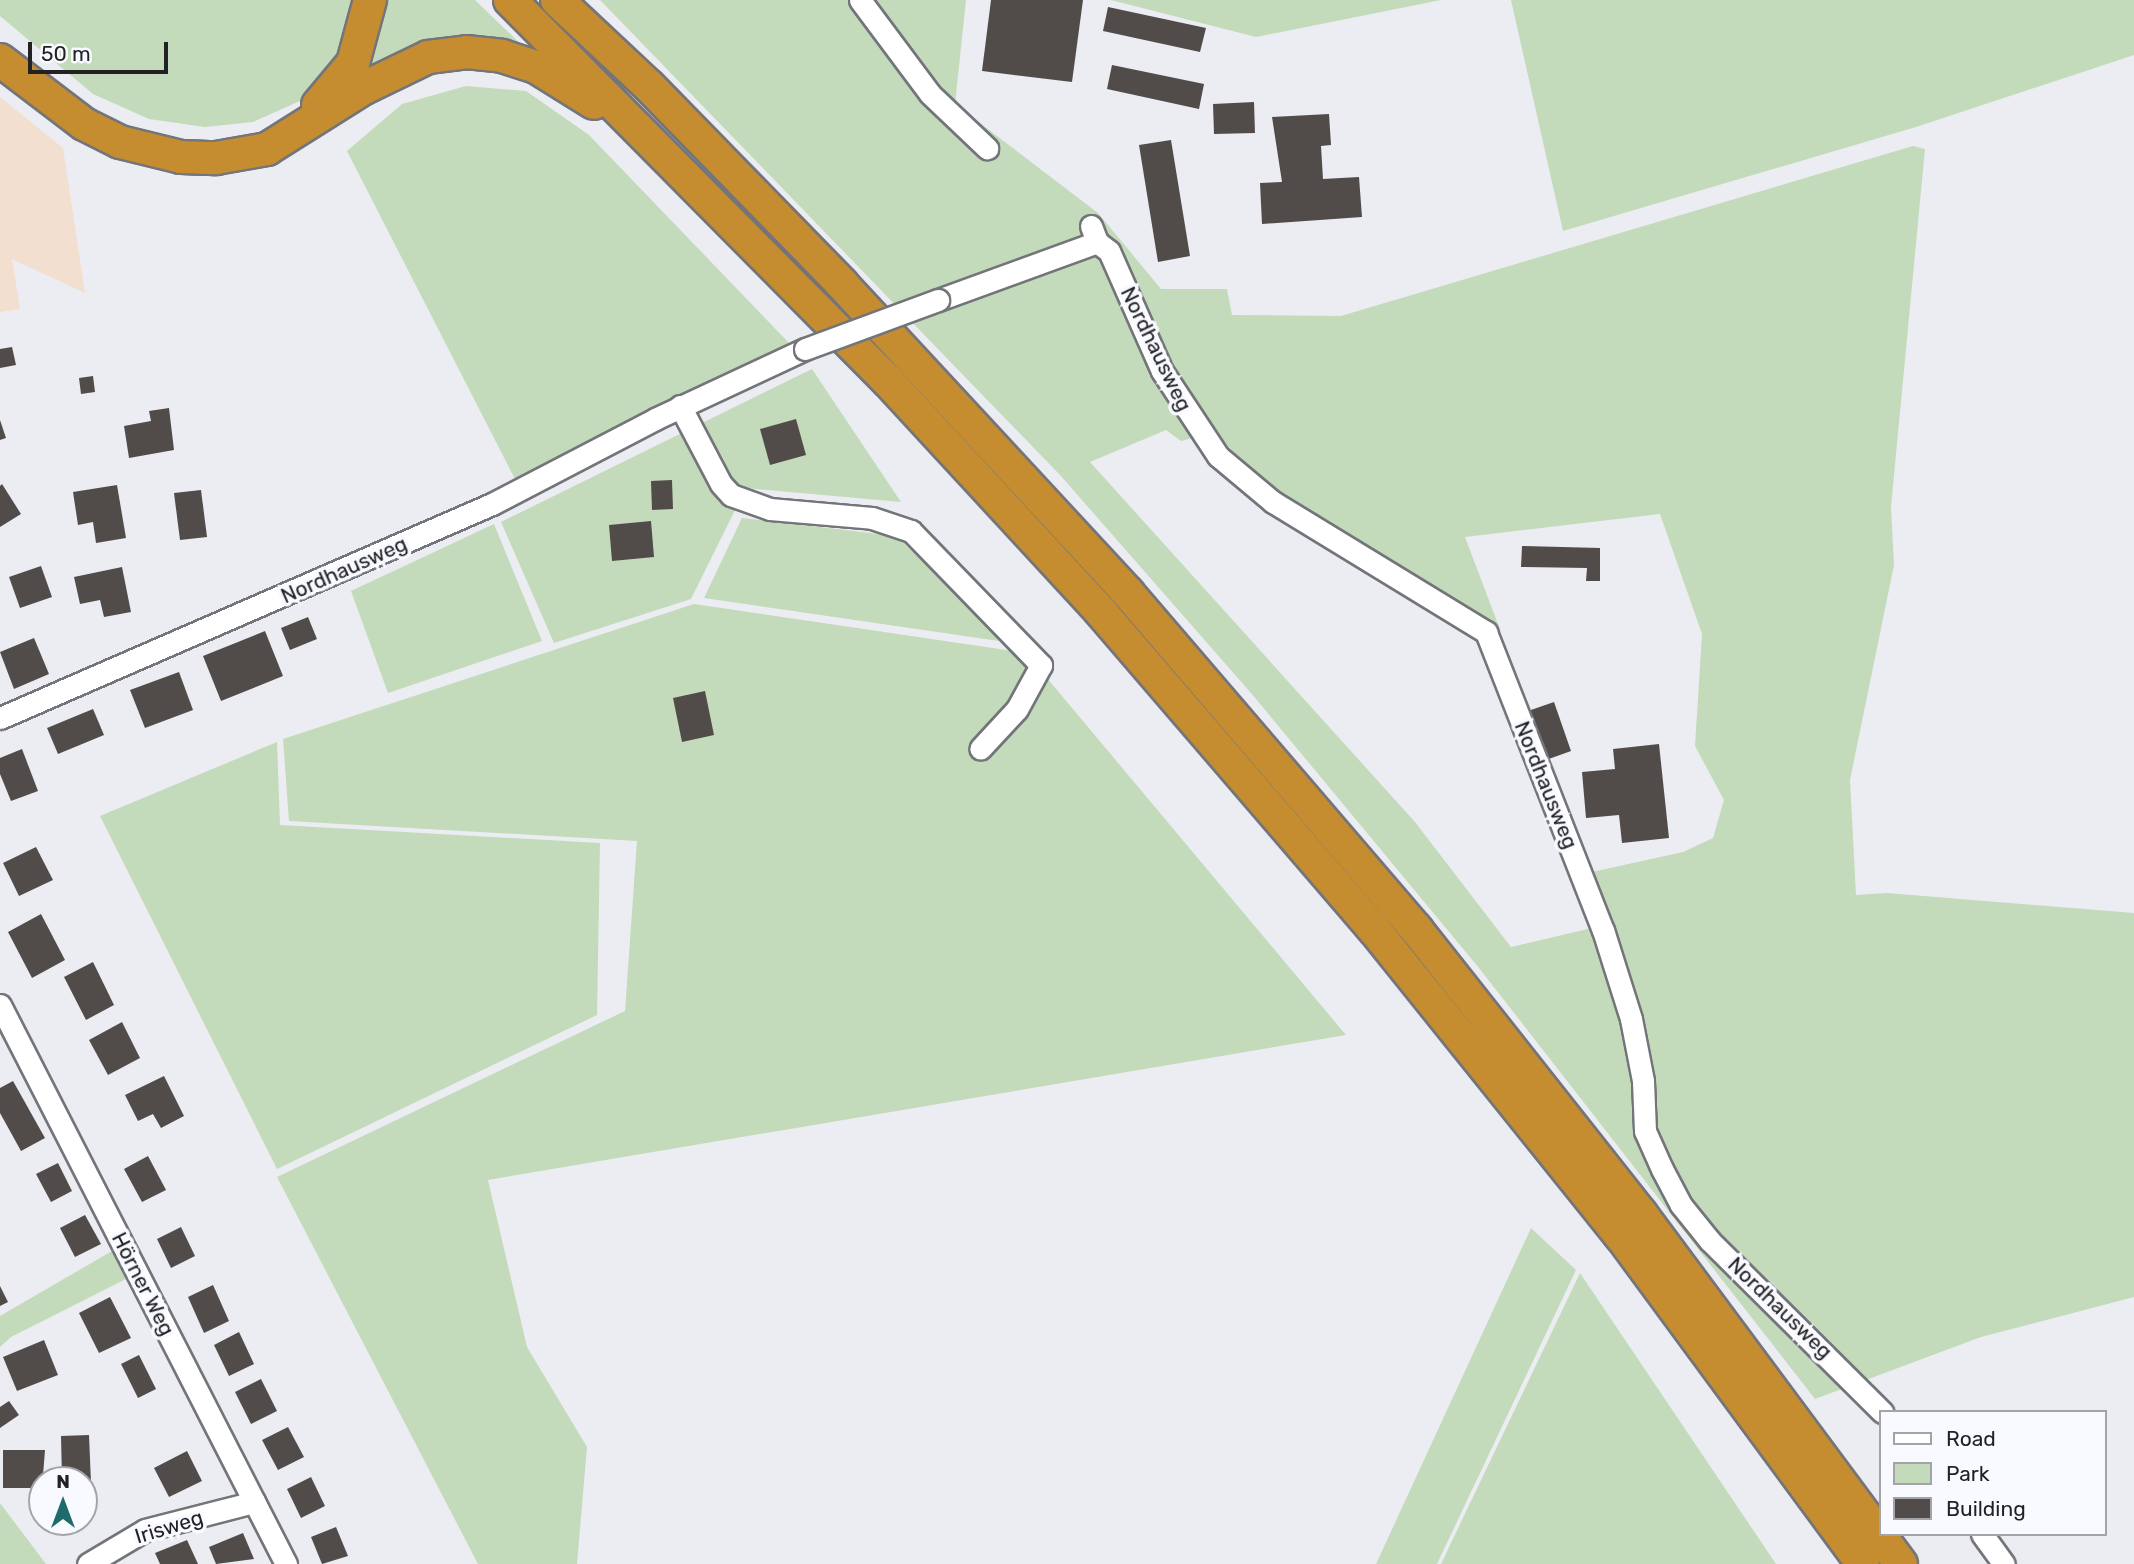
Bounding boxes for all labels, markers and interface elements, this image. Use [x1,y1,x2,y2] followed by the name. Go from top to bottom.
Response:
[32,28,172,72] scale bar
[41,41,91,66] text: 50 m
[1115,283,1197,415] street label: Nordhausweg
[277,531,411,609] street label: Nordhausweg
[1509,718,1583,852] street label: Nordhausweg
[106,1228,180,1340] street label: Hörner Weg
[1723,1252,1837,1364] street label: Nordhausweg
[1878,1410,2106,1536] legend
[1946,1426,1996,1451] text: Road
[1946,1461,1990,1486] text: Park
[28,1466,98,1536] north arrow
[56,1470,70,1493] text: N
[1946,1496,2026,1521] text: Building
[132,1505,206,1549] street label: Irisweg

